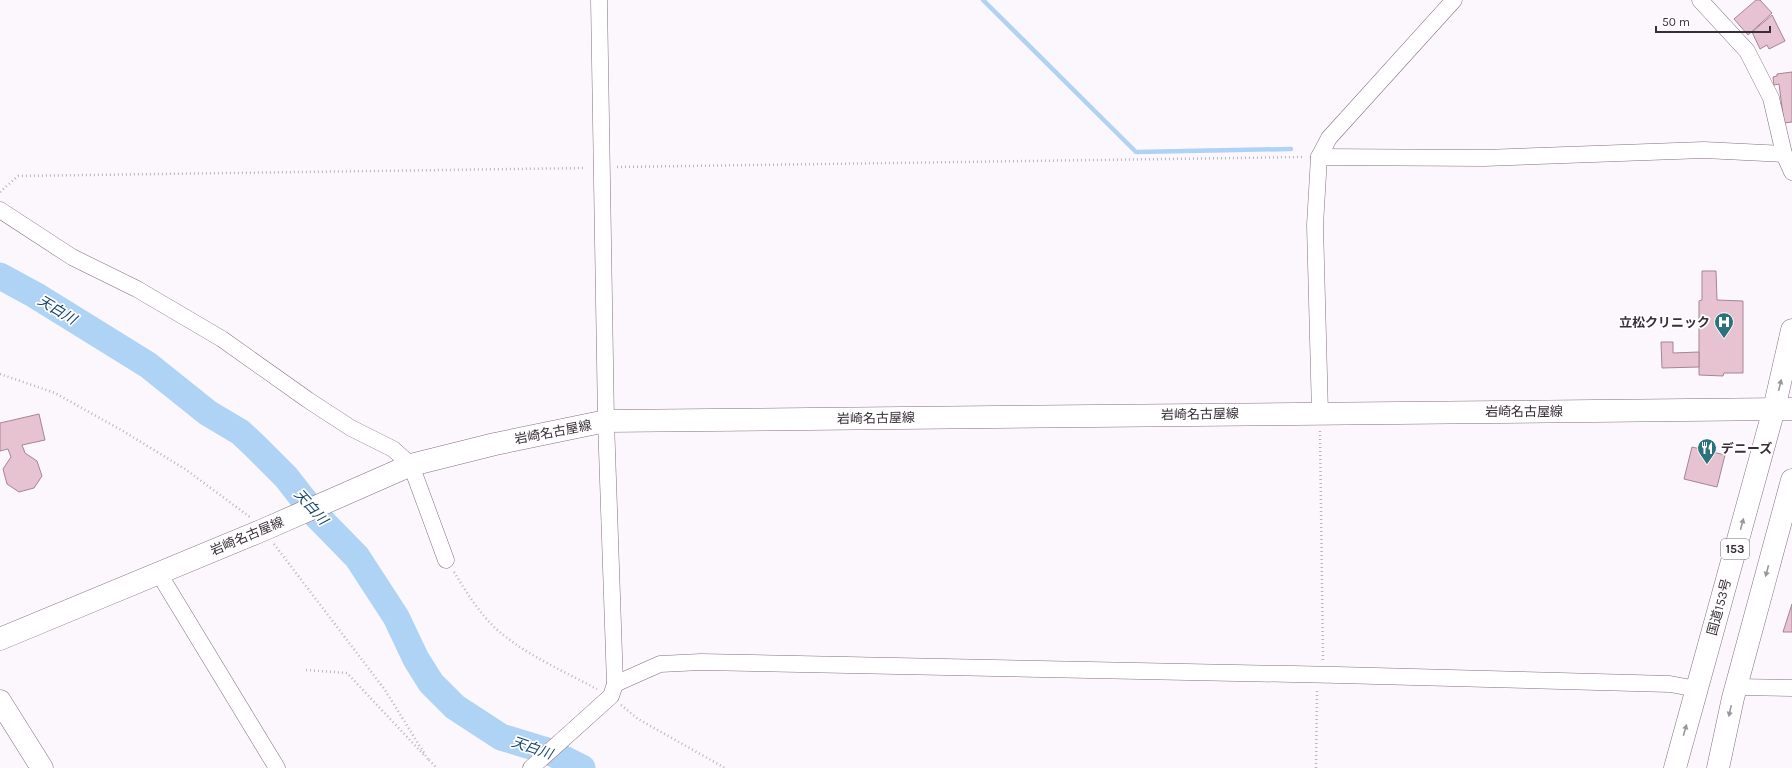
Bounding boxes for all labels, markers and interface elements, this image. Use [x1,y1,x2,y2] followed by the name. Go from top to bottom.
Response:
[1656,8,1770,34] scale bar
[1662,15,1690,29] text: 50 m
[35,292,81,329] water label: 天白川
[1713,311,1735,339] hospital icon: 立松クリニック
[1619,315,1710,330] place label: 立松クリニック
[1777,379,1783,391] one-way arrow
[1485,404,1563,419] street label: 岩崎名古屋線
[1161,406,1239,422] street label: 岩崎名古屋線
[837,410,915,426] street label: 岩崎名古屋線
[513,417,593,447] street label: 岩崎名古屋線
[1696,437,1718,465] restaurant icon: デニーズ
[1721,441,1772,456] place label: デニーズ
[291,486,333,530] water label: 天白川
[208,514,286,558] street label: 岩崎名古屋線
[1739,518,1745,530] one-way arrow
[1721,539,1749,559] road number: 153
[1764,566,1770,578] one-way arrow
[1704,577,1734,637] street label: 国道153号
[1727,704,1733,717] one-way arrow
[1682,724,1688,736] one-way arrow
[509,733,557,764] water label: 天白川

